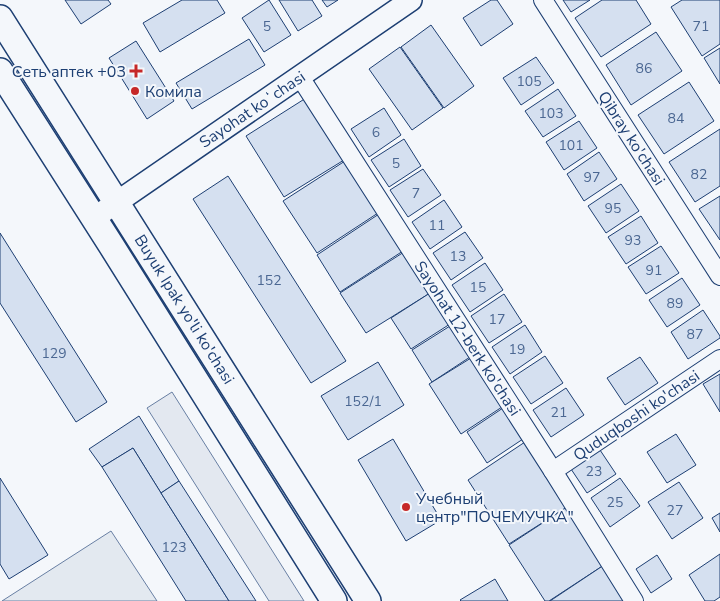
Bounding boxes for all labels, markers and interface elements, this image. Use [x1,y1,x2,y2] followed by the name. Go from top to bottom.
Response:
[263,17,271,36] house number: 5
[693,17,709,36] house number: 71
[636,59,652,78] house number: 86
[12,61,126,83] place label: Сеть аптек +03
[130,65,142,77] marker: Сеть аптек +03
[195,66,310,154] street label: Sayohat koʻchasi
[516,72,542,91] house number: 105
[145,81,202,103] place label: Комила
[129,85,141,97] marker: Комила
[592,87,670,190] street label: Qibray ko'chasi
[538,104,564,123] house number: 103
[668,109,684,128] house number: 84
[372,123,380,142] house number: 6
[558,136,584,155] house number: 101
[392,154,400,173] house number: 5
[691,165,707,184] house number: 82
[584,168,600,187] house number: 97
[412,184,420,203] house number: 7
[605,199,621,218] house number: 95
[429,216,445,235] house number: 11
[129,230,239,389] street label: Buyuk Ipak yo'li ko'chasi
[625,231,641,250] house number: 93
[450,247,466,266] house number: 13
[409,257,526,420] street label: Sayohat 12-berk ko'chasi
[646,261,662,280] house number: 91
[256,271,282,290] house number: 152
[470,278,486,297] house number: 15
[667,294,683,313] house number: 89
[489,310,505,329] house number: 17
[687,325,703,344] house number: 87
[509,340,525,359] house number: 19
[41,344,67,363] house number: 129
[569,365,704,466] street label: Quduqboshi ko'chasi
[344,392,382,411] house number: 152/1
[551,403,567,422] house number: 21
[586,462,602,481] house number: 23
[415,488,574,528] place label: Учебный центр"ПОЧЕМУЧКА"
[607,493,623,512] house number: 25
[400,501,412,513] marker: Учебный центр"ПОЧЕМУЧКА"
[667,501,683,520] house number: 27
[161,538,187,557] house number: 123

